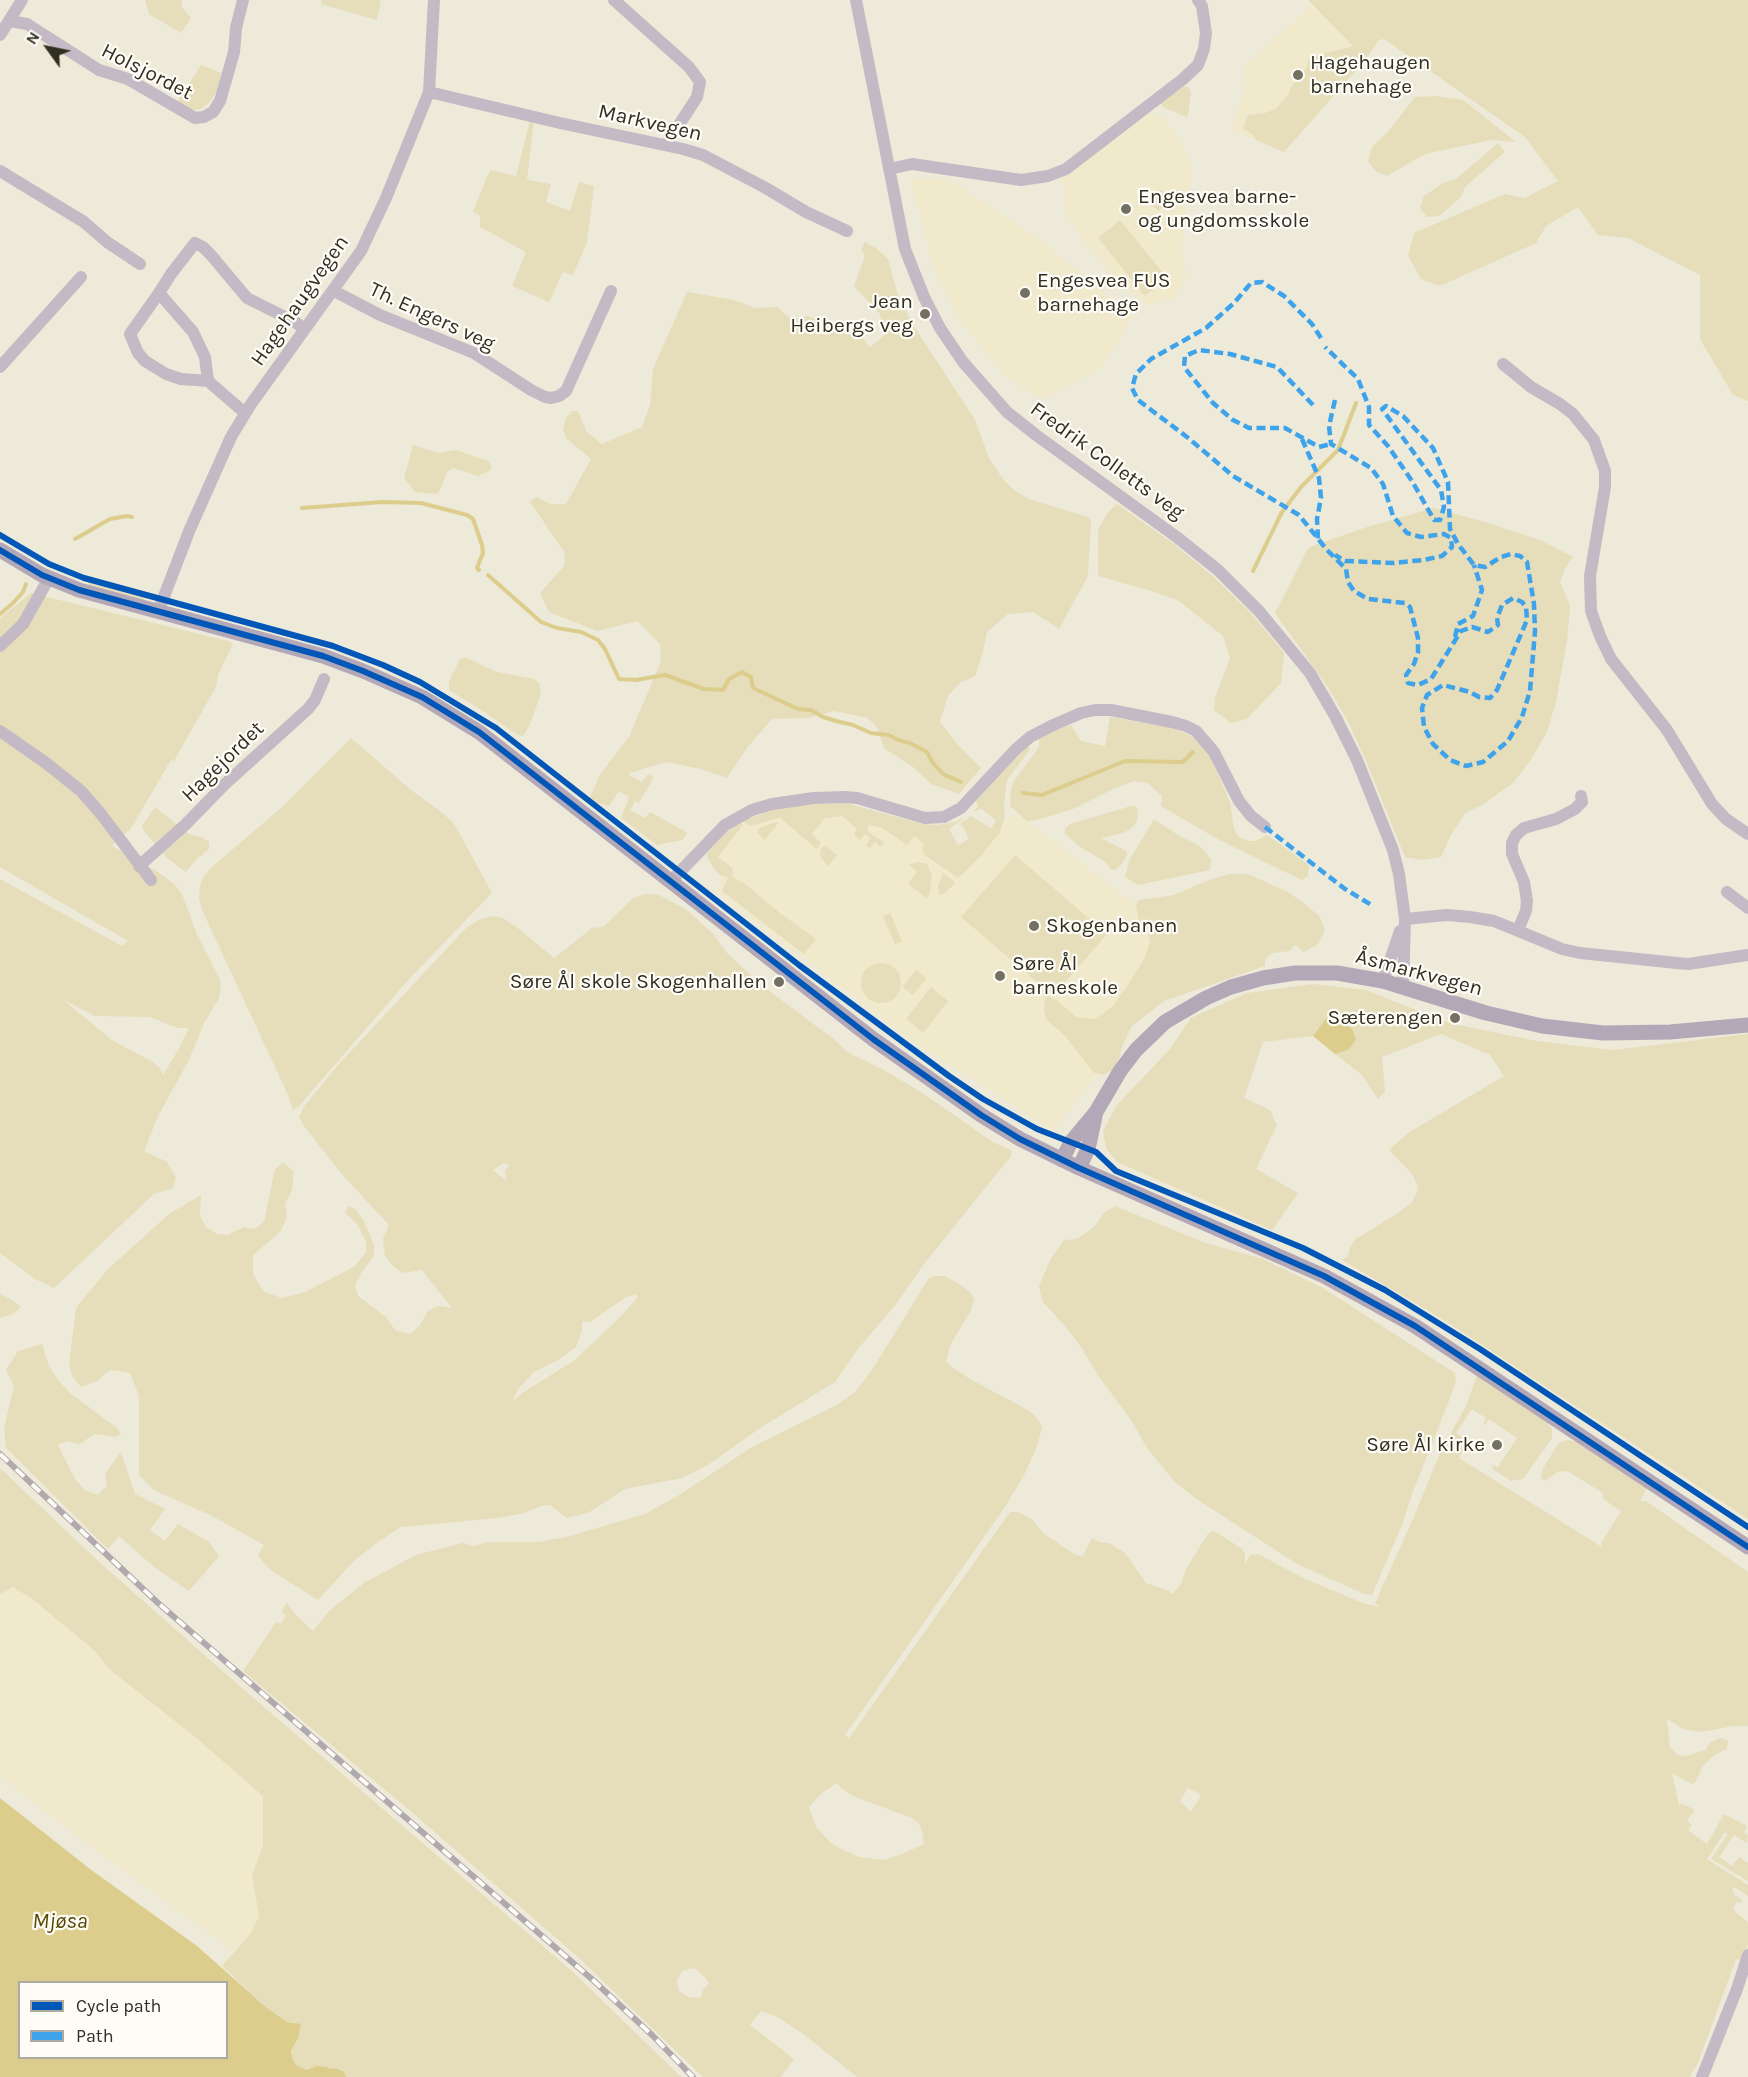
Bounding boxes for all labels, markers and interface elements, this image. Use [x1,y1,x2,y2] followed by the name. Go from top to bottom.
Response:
[18,18,78,78] north arrow
[21,28,44,48] text: N
[97,38,197,106] street label: Holsjordet
[1310,50,1430,100] place label: Hagehaugen barnehage
[1291,68,1305,82] marker: Hagehaugen barnehage
[596,99,704,147] street label: Markvegen
[1138,184,1309,234] place label: Engesvea barne- og ungdomsskole
[1119,202,1133,216] marker: Engesvea barne- og ungdomsskole
[246,231,354,371] street label: Hagehaugvegen
[1037,268,1170,318] place label: Engesvea FUS barnehage
[365,277,499,357] street label: Th. Engers veg
[1018,286,1032,300] marker: Engesvea FUS barnehage
[790,289,913,339] place label: Jean Heibergs veg
[918,307,932,321] marker: Jean Heibergs veg
[1025,397,1189,525] street label: Fredrik Colletts veg
[176,716,270,808] street label: Hagejordet
[1046,913,1177,939] place label: Skogenbanen
[1027,919,1041,933] marker: Skogenbanen
[1353,944,1485,1002] street label: Åsmarkvegen
[1012,951,1118,1001] place label: Søre Ål barneskole
[510,969,767,995] place label: Søre Ål skole Skogenhallen
[993,969,1007,983] marker: Søre Ål barneskole
[772,975,786,989] marker: Søre Ål skole Skogenhallen
[1327,1005,1443,1031] place label: Sæterengen
[1448,1011,1462,1025] marker: Sæterengen
[1366,1432,1485,1458] place label: Søre Ål kirke
[1490,1438,1504,1452] marker: Søre Ål kirke
[32,1909,88,1935] water label: Mjøsa
[18,1981,228,2059] legend
[76,1995,161,2017] text: Cycle path
[76,2025,114,2047] text: Path

